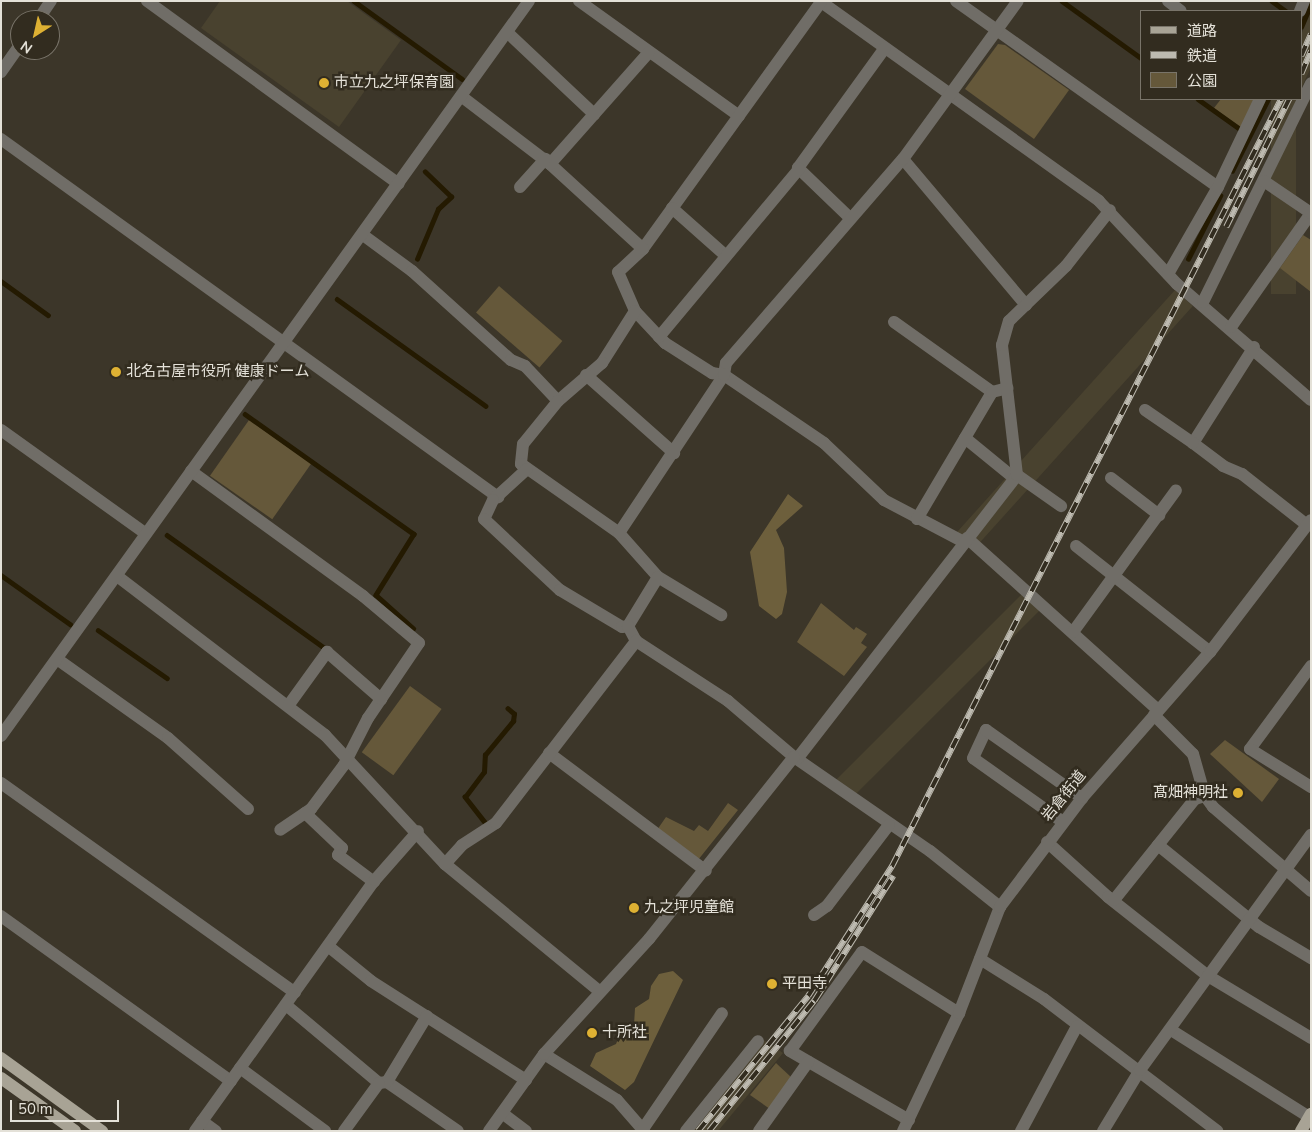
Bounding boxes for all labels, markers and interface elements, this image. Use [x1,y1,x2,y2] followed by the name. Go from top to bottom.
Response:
[10,10,60,60] north arrow
[1140,10,1302,100] legend
[1187,21,1217,41] text: 道路
[17,36,36,58] text: N
[1187,46,1217,66] text: 鉄道
[1187,71,1217,91] text: 公園
[334,74,454,92] place label: 市立九之坪保育園
[318,77,330,89] marker: 市立九之坪保育園
[126,363,310,381] place label: 北名古屋市役所 健康ドーム
[110,366,122,378] marker: 北名古屋市役所 健康ドーム
[1038,767,1090,825] street label: 岩倉街道
[1153,784,1228,802] place label: 髙畑神明社
[1232,787,1244,799] marker: 髙畑神明社
[644,899,734,917] place label: 九之坪児童館
[628,902,640,914] marker: 九之坪児童館
[782,975,827,993] place label: 平田寺
[766,978,778,990] marker: 平田寺
[602,1024,647,1042] place label: 十所社
[586,1027,598,1039] marker: 十所社
[12,1090,121,1122] scale bar
[18,1099,53,1119] text: 50 m

